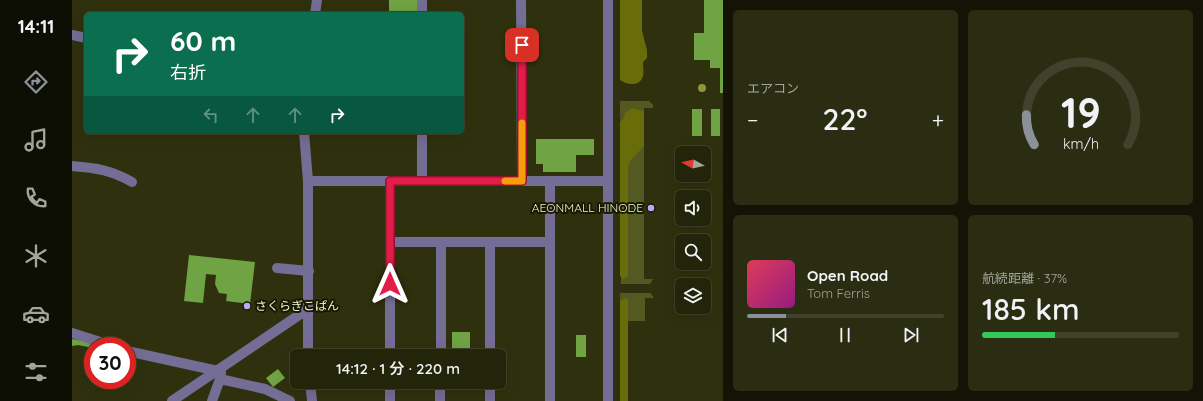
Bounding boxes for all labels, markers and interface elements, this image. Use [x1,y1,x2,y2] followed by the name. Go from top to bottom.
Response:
[18,15,54,38] text: 14:11
[170,23,236,58] text: 60 m
[104,28,156,80] icon: right
[505,28,539,62] pin
[511,34,533,56] icon: arrive
[170,61,206,84] text: 右折
[22,68,50,96] icon: directions
[747,80,799,96] text: エアコン
[1061,86,1100,138] text: 19
[823,100,868,138] text: 22°
[200,104,222,126] icon: left
[242,104,264,126] icon: ahead
[284,104,306,126] icon: ahead
[326,104,348,126] icon: right
[747,106,758,134] text: −
[932,106,944,134] text: +
[22,126,50,154] icon: music
[1062,135,1099,153] text: km/h
[675,146,711,182] north arrow
[675,146,711,314] map controls
[22,184,50,212] icon: phone
[675,190,711,226] button: sound
[532,200,643,215] place label: AEONMALL HINODE
[646,203,656,213] marker: AEONMALL HINODE
[675,234,711,270] button: search
[22,242,50,270] icon: climate
[369,263,411,305] position arrow
[807,266,888,285] text: Open Road
[982,270,1067,286] text: 航続距離 · 37%
[675,278,711,314] button: layers
[807,285,870,301] text: Tom Ferris
[982,290,1079,328] text: 185 km
[255,298,339,313] place label: さくらぎこぱん
[22,300,50,328] icon: car
[242,301,252,311] marker: さくらぎこぱん
[769,324,791,346] icon: previous
[834,324,856,346] icon: pause
[900,324,922,346] icon: next
[84,337,136,389] speed limit sign: 30
[22,358,50,386] icon: filters
[336,359,460,378] text: 14:12 · 1 分 · 220 m

